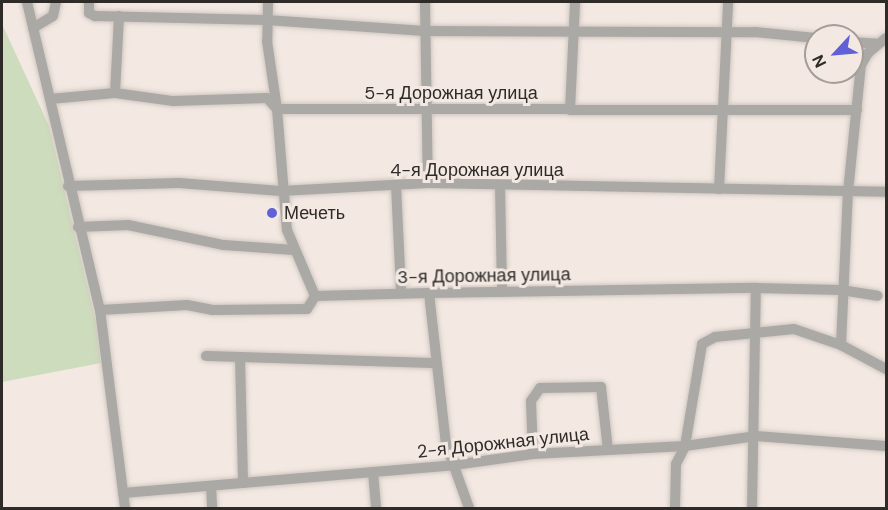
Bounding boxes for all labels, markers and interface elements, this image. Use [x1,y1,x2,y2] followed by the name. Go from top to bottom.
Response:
[804,24,864,84] north arrow
[807,51,831,71] text: N
[364,82,538,104] street label: 5-я Дорожная улица
[390,159,564,181] street label: 4-я Дорожная улица
[284,202,345,224] place label: Мечеть
[265,206,279,220] marker: Мечеть
[397,264,571,288] street label: 3-я Дорожная улица
[416,423,590,463] street label: 2-я Дорожная улица

